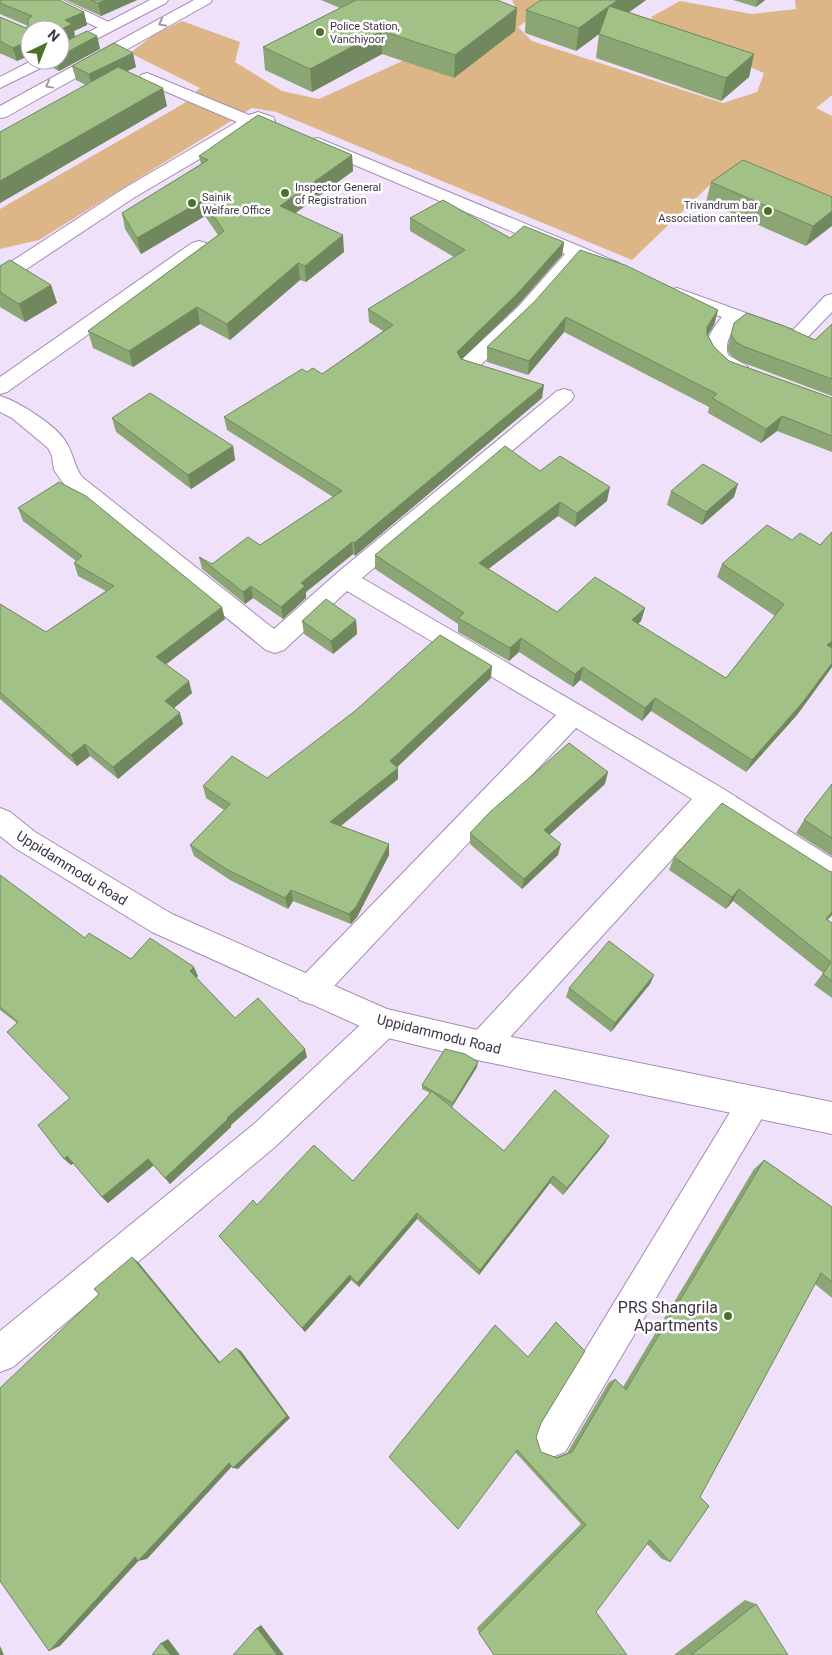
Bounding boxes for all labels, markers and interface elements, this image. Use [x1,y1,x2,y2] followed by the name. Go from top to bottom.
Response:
[159,17,168,27] one-way arrow
[20,20,70,70] north arrow
[330,20,400,46] place label: Police Station, Vanchiyoor
[45,26,63,45] text: N
[314,26,326,38] marker: Police Station, Vanchiyoor
[46,79,55,89] one-way arrow
[295,181,381,207] place label: Inspector General of Registration
[279,187,291,199] marker: Inspector General of Registration
[202,191,271,217] place label: Sainik Welfare Office
[186,197,198,209] marker: Sainik Welfare Office
[658,199,758,225] place label: Trivandrum bar Association canteen
[762,205,774,217] marker: Trivandrum bar Association canteen
[14,827,130,909] street label: Uppidammodu Road
[375,1011,503,1057] street label: Uppidammodu Road
[618,1298,718,1335] place label: PRS Shangrila Apartments
[722,1310,734,1322] marker: PRS Shangrila Apartments

